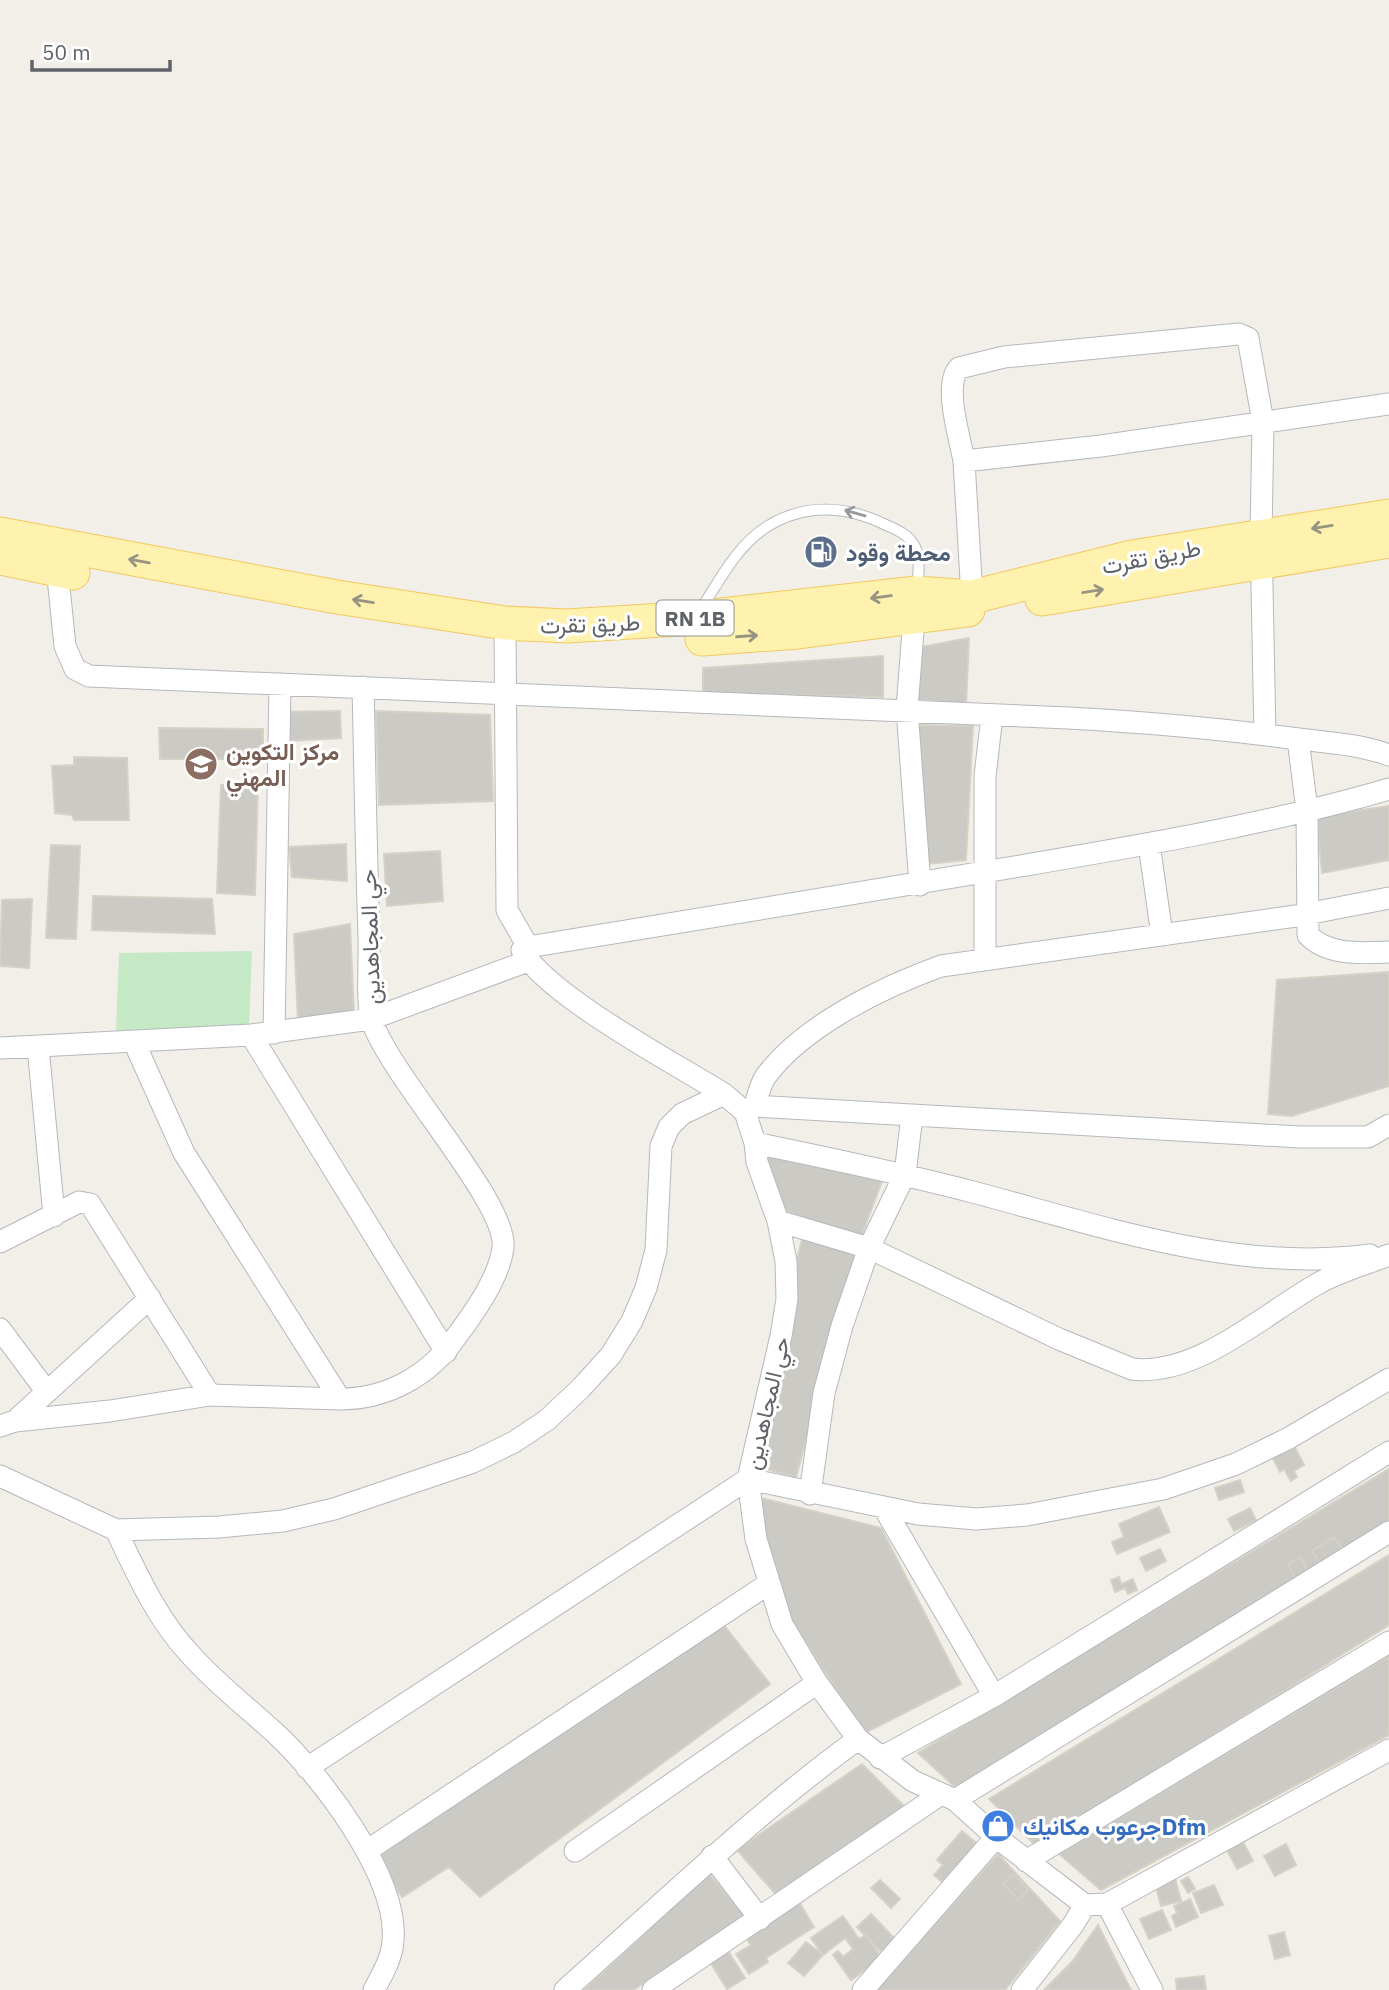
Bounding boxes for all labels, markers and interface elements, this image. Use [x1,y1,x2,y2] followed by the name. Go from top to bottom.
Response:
[32,28,170,72] scale bar
[42,38,91,66] text: 50 m
[844,505,866,518] one-way arrow
[1311,521,1333,534] one-way arrow
[1099,532,1203,581] street label: طريق تقرت
[802,533,840,571] fuel station icon: محطة وقود
[846,537,951,568] place label: محطة وقود
[128,554,151,567] one-way arrow
[1082,584,1104,597] one-way arrow
[870,590,893,603] one-way arrow
[352,595,375,608] one-way arrow
[656,600,734,636] road number: RN 1B
[539,606,641,641] street label: طريق تقرت
[735,629,757,642] one-way arrow
[226,736,339,798] place label: مركز التكوين المهني
[182,745,220,783] school or university icon: مركز التكوين المهني
[352,869,391,1005] street label: حي المجاهدين
[736,1334,801,1473] street label: حي المجاهدين
[979,1807,1017,1845] shop icon: جرعوب مكانيكDfm
[1023,1811,1206,1842] place label: جرعوب مكانيكDfm

